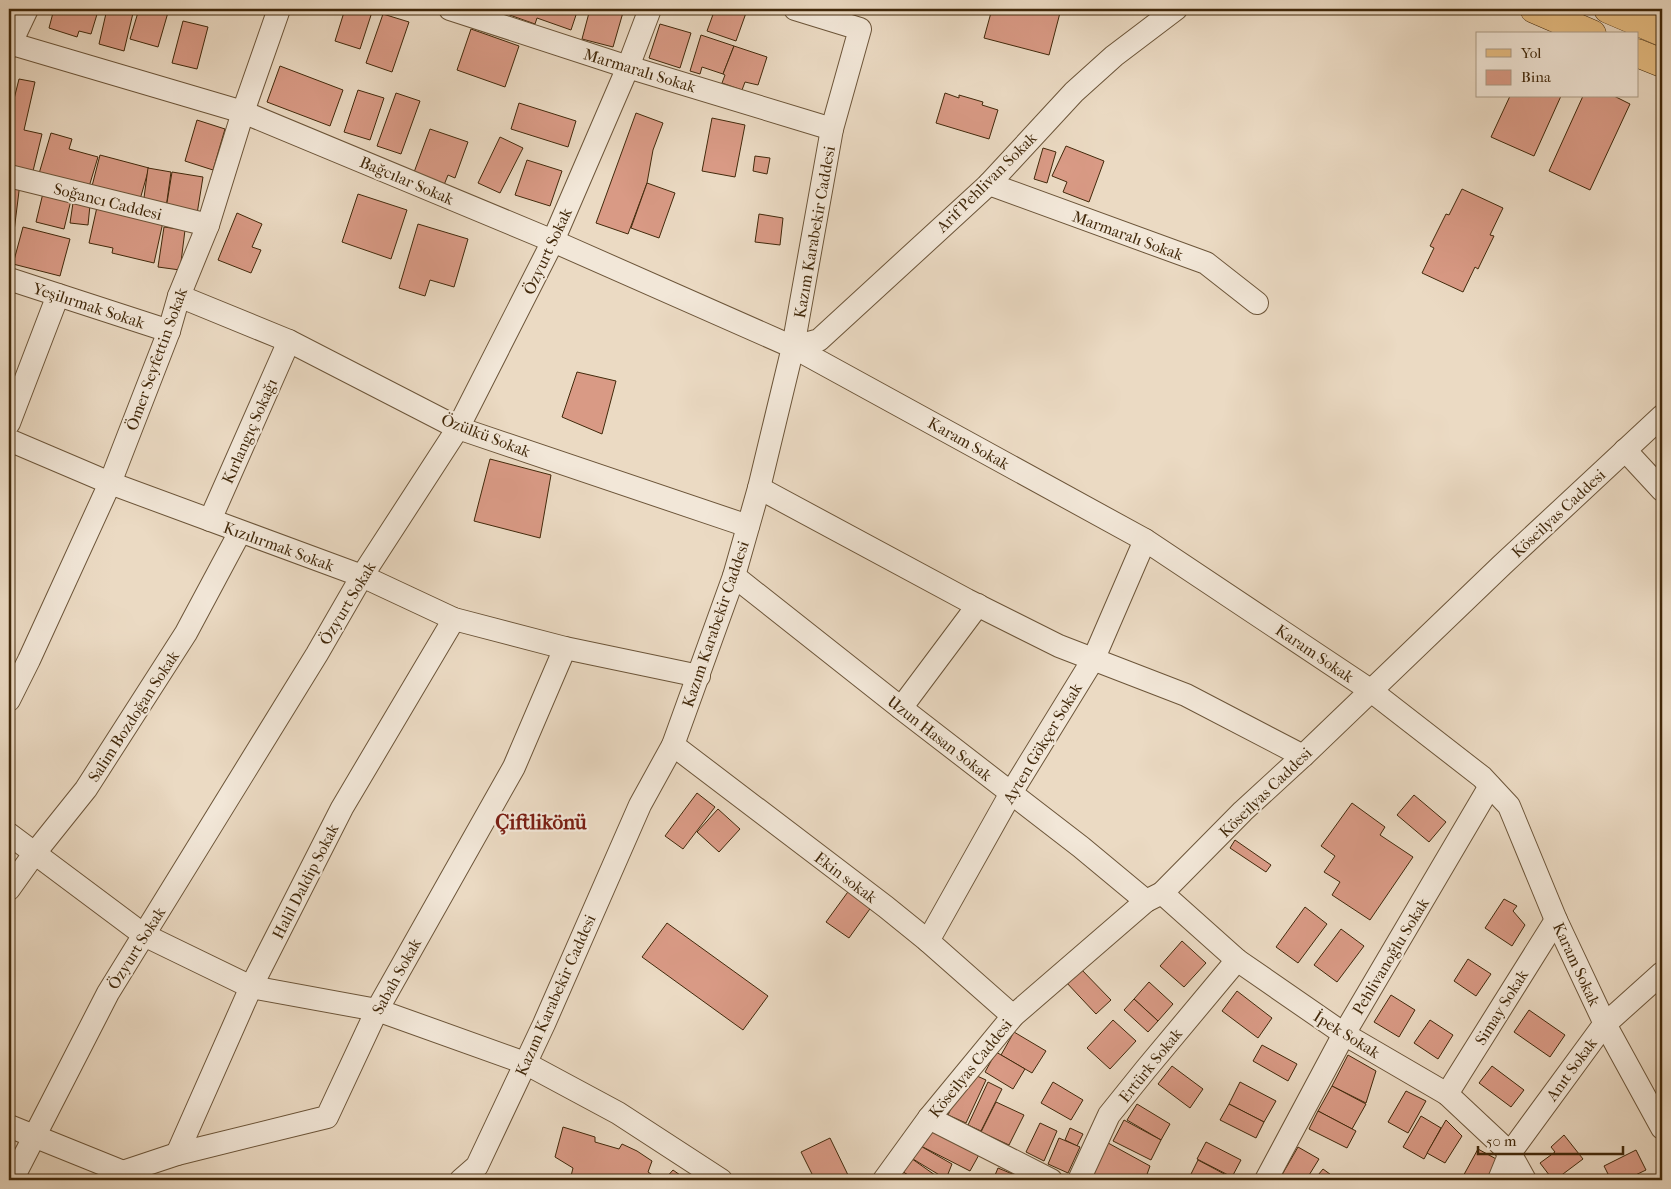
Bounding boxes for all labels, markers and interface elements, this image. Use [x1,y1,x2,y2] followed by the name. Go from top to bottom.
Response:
[1476,32,1638,98] legend
[581,44,699,97] street label: Marmaralı Sokak
[1520,44,1541,62] text: Yol
[1521,68,1552,86] text: Bina
[932,128,1041,237] street label: Arif Pehlivan Sokak
[790,144,839,320] street label: Kazım Karabekir Caddesi
[357,152,457,209] street label: Bağcılar Sokak
[52,179,164,224] street label: Soğancı Caddesi
[519,204,576,298] street label: Özyurt Sokak
[1070,207,1186,265] street label: Marmaralı Sokak
[29,278,148,334] street label: Yeşilırmak Sokak
[122,285,191,433] street label: Ömer Seyfettin Sokak
[218,375,281,487] street label: Kırlangıç Sokağı
[439,410,534,461] street label: Özülkü Sokak
[925,413,1013,474] street label: Karam Sokak
[1507,465,1609,562] street label: Köseilyas Caddesi
[221,518,338,576] street label: Kızılırmak Sokak
[678,538,753,710] street label: Kazım Karabekir Caddesi
[315,558,380,648] street label: Özyurt Sokak
[1272,620,1358,687] street label: Karam Sokak
[84,646,183,785] street label: Salim Bozdoğan Sokak
[998,679,1086,808] street label: Ayten Gökçer Sokak
[884,692,996,786] street label: Uzun Hasan Sokak
[1215,743,1316,841] street label: Köseilyas Caddesi
[495,810,587,835] district label: Çiftlikönü
[268,820,343,942] street label: Halil Daldip Sokak
[811,848,881,907] street label: Ekin sokak
[1348,894,1433,1018] street label: Pehlivanoğlu Sokak
[104,903,170,993] street label: Özyurt Sokak
[511,911,600,1079] street label: Kazım Karabekir Caddesi
[1549,919,1605,1010] street label: Karam Sokak
[368,934,425,1018] street label: Sabah Sokak
[1471,965,1533,1049] street label: Simay Sokak
[1310,1007,1384,1063] street label: İpek Sokak
[925,1015,1016,1121] street label: Köseilyas Caddesi
[1115,1024,1187,1106] street label: Ertürk Sokak
[1541,1033,1601,1105] street label: Anıt Sokak
[1478,1124,1624,1156] scale bar
[1486,1132,1517,1150] text: 50 m

